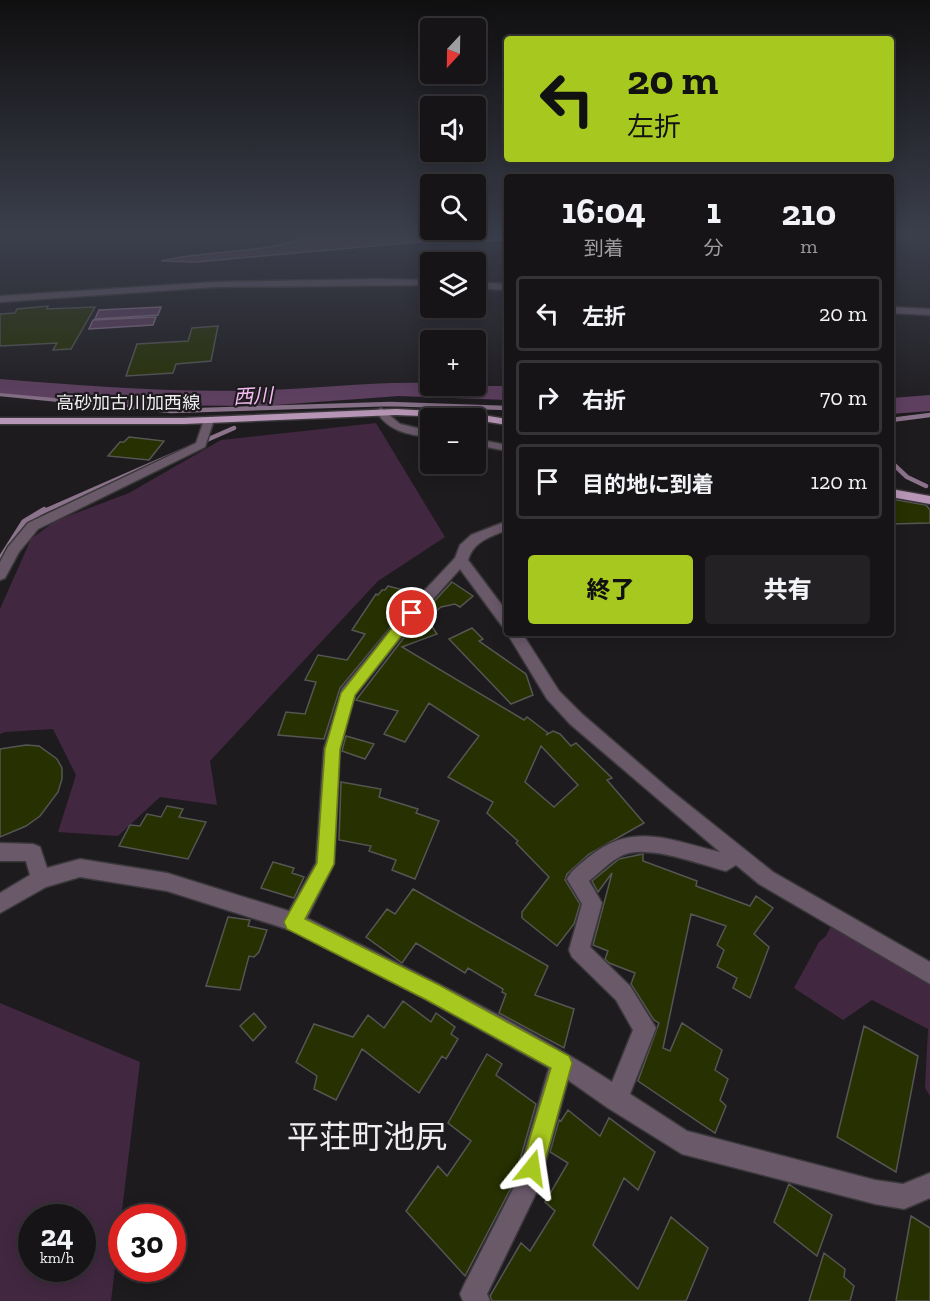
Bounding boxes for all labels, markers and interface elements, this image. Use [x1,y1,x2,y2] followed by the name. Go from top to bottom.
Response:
[420,18,486,84] north arrow
[420,18,486,474] map controls
[627,54,718,105] text: 20 m
[528,60,606,138] icon: left
[420,96,486,162] button: sound
[627,111,681,143] text: 左折
[420,174,486,240] button: search
[562,189,646,232] text: 16:04
[706,189,721,232] text: 1
[782,191,836,234] text: 210
[800,234,817,258] text: m
[584,236,624,260] text: 到着
[704,236,724,260] text: 分
[420,252,486,318] button: layers
[531,297,564,330] icon: left
[819,300,867,327] text: 20 m
[582,303,626,330] text: 左折
[420,330,486,396] button: +
[531,381,564,414] icon: right
[232,383,276,409] water label: 西川
[820,384,867,411] text: 70 m
[582,387,626,414] text: 右折
[56,392,200,414] street label: 高砂加古川加西線
[420,408,486,474] button: −
[531,465,564,498] icon: arrive
[811,468,867,495] text: 120 m
[582,471,714,498] text: 目的地に到着
[528,555,693,624] button: 終了
[705,555,870,624] button: 共有
[386,587,437,638] pin
[395,596,428,629] icon: arrive
[287,1118,447,1156] district label: 平荘町池尻
[500,1136,564,1200] position arrow
[108,1204,186,1282] speed limit sign: 30
[40,1218,74,1254] text: 24
[40,1249,74,1267] text: km/h

